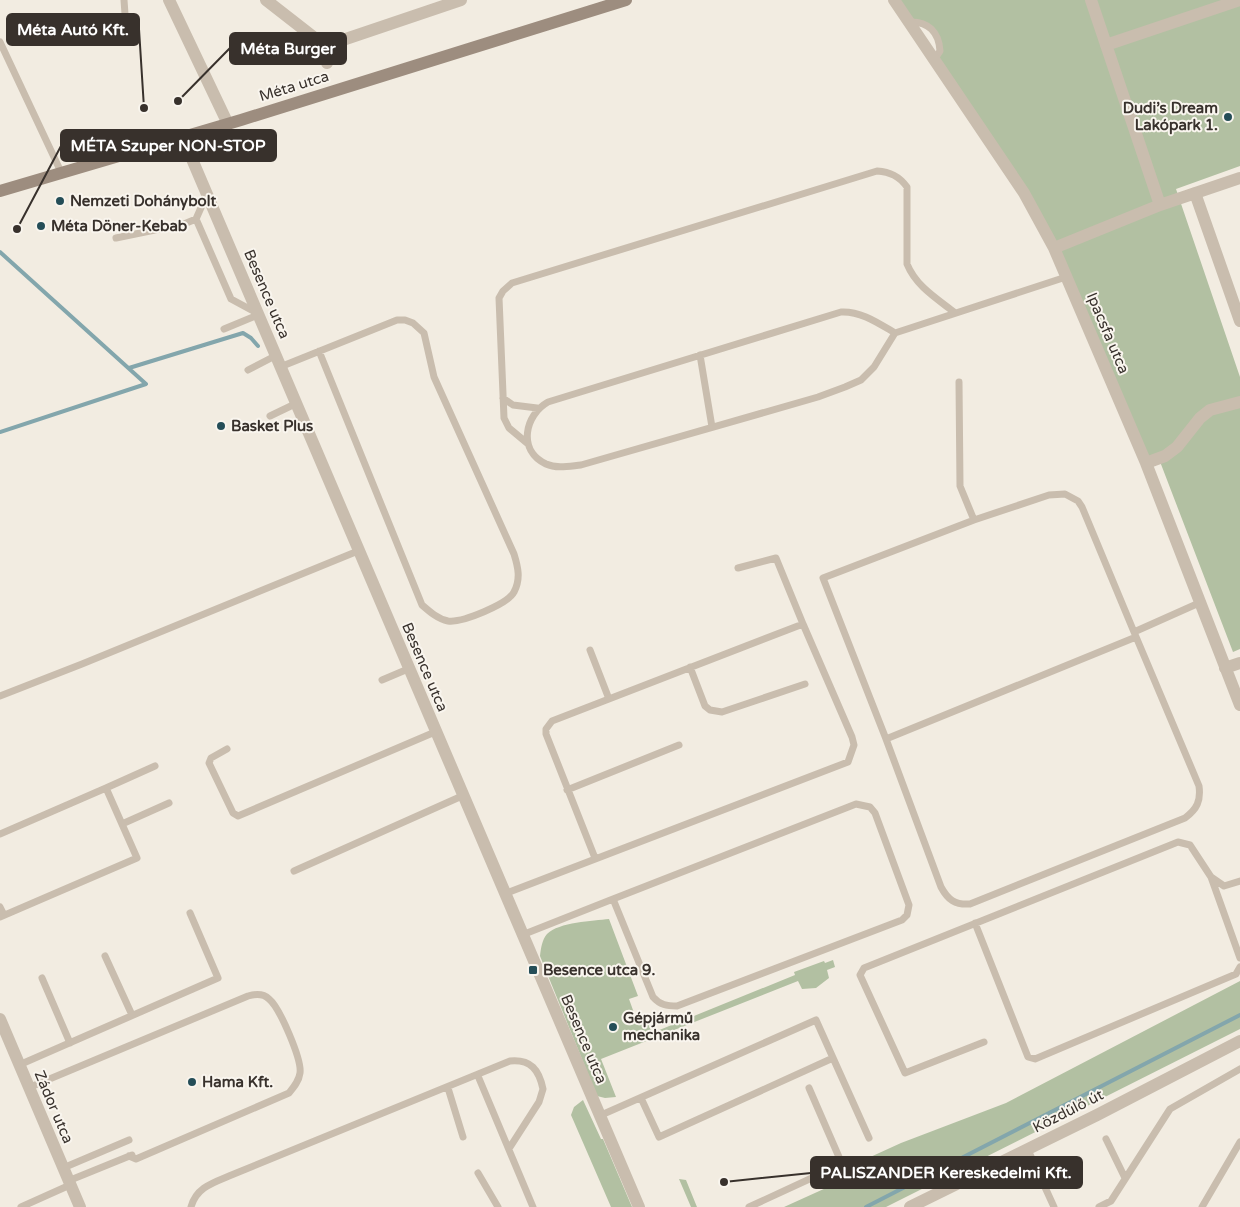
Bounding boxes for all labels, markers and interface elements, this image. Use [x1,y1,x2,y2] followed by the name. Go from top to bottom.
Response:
[7,14,139,45] callout: Méta Autó Kft.
[17,20,129,40] text: Méta Autó Kft.
[230,33,346,64] callout: Méta Burger
[240,39,337,59] text: Méta Burger
[257,67,331,105] street label: Méta utca
[1123,99,1218,135] place label: Dudi’s Dream Lakópark 1.
[1222,111,1234,123] marker: Dudi’s Dream Lakópark 1.
[61,130,276,161] callout: MÉTA Szuper NON-STOP
[71,136,266,156] text: MÉTA Szuper NON-STOP
[70,192,216,211] place label: Nemzeti Dohánybolt
[54,195,66,207] marker: Nemzeti Dohánybolt
[51,217,188,235] place label: Méta Döner-Kebab
[35,220,47,232] marker: Méta Döner-Kebab
[240,247,294,341] street label: Besence utca
[1083,290,1133,376] street label: Ipacsfa utca
[231,417,313,435] place label: Basket Plus
[215,420,227,432] marker: Basket Plus
[398,620,452,714] street label: Besence utca
[543,961,655,979] place label: Besence utca 9.
[527,964,539,976] marker: Besence utca 9.
[557,992,611,1086] street label: Besence utca
[623,1009,700,1044] place label: Gépjármű mechanika
[607,1021,619,1033] marker: Gépjármű mechanika
[31,1068,77,1146] street label: Zádor utca
[202,1073,273,1091] place label: Hama Kft.
[186,1076,198,1088] marker: Hama Kft.
[1030,1085,1107,1136] street label: Közdűlő út
[811,1157,1082,1188] callout: PALISZANDER Kereskedelmi Kft.
[820,1163,1072,1183] text: PALISZANDER Kereskedelmi Kft.

